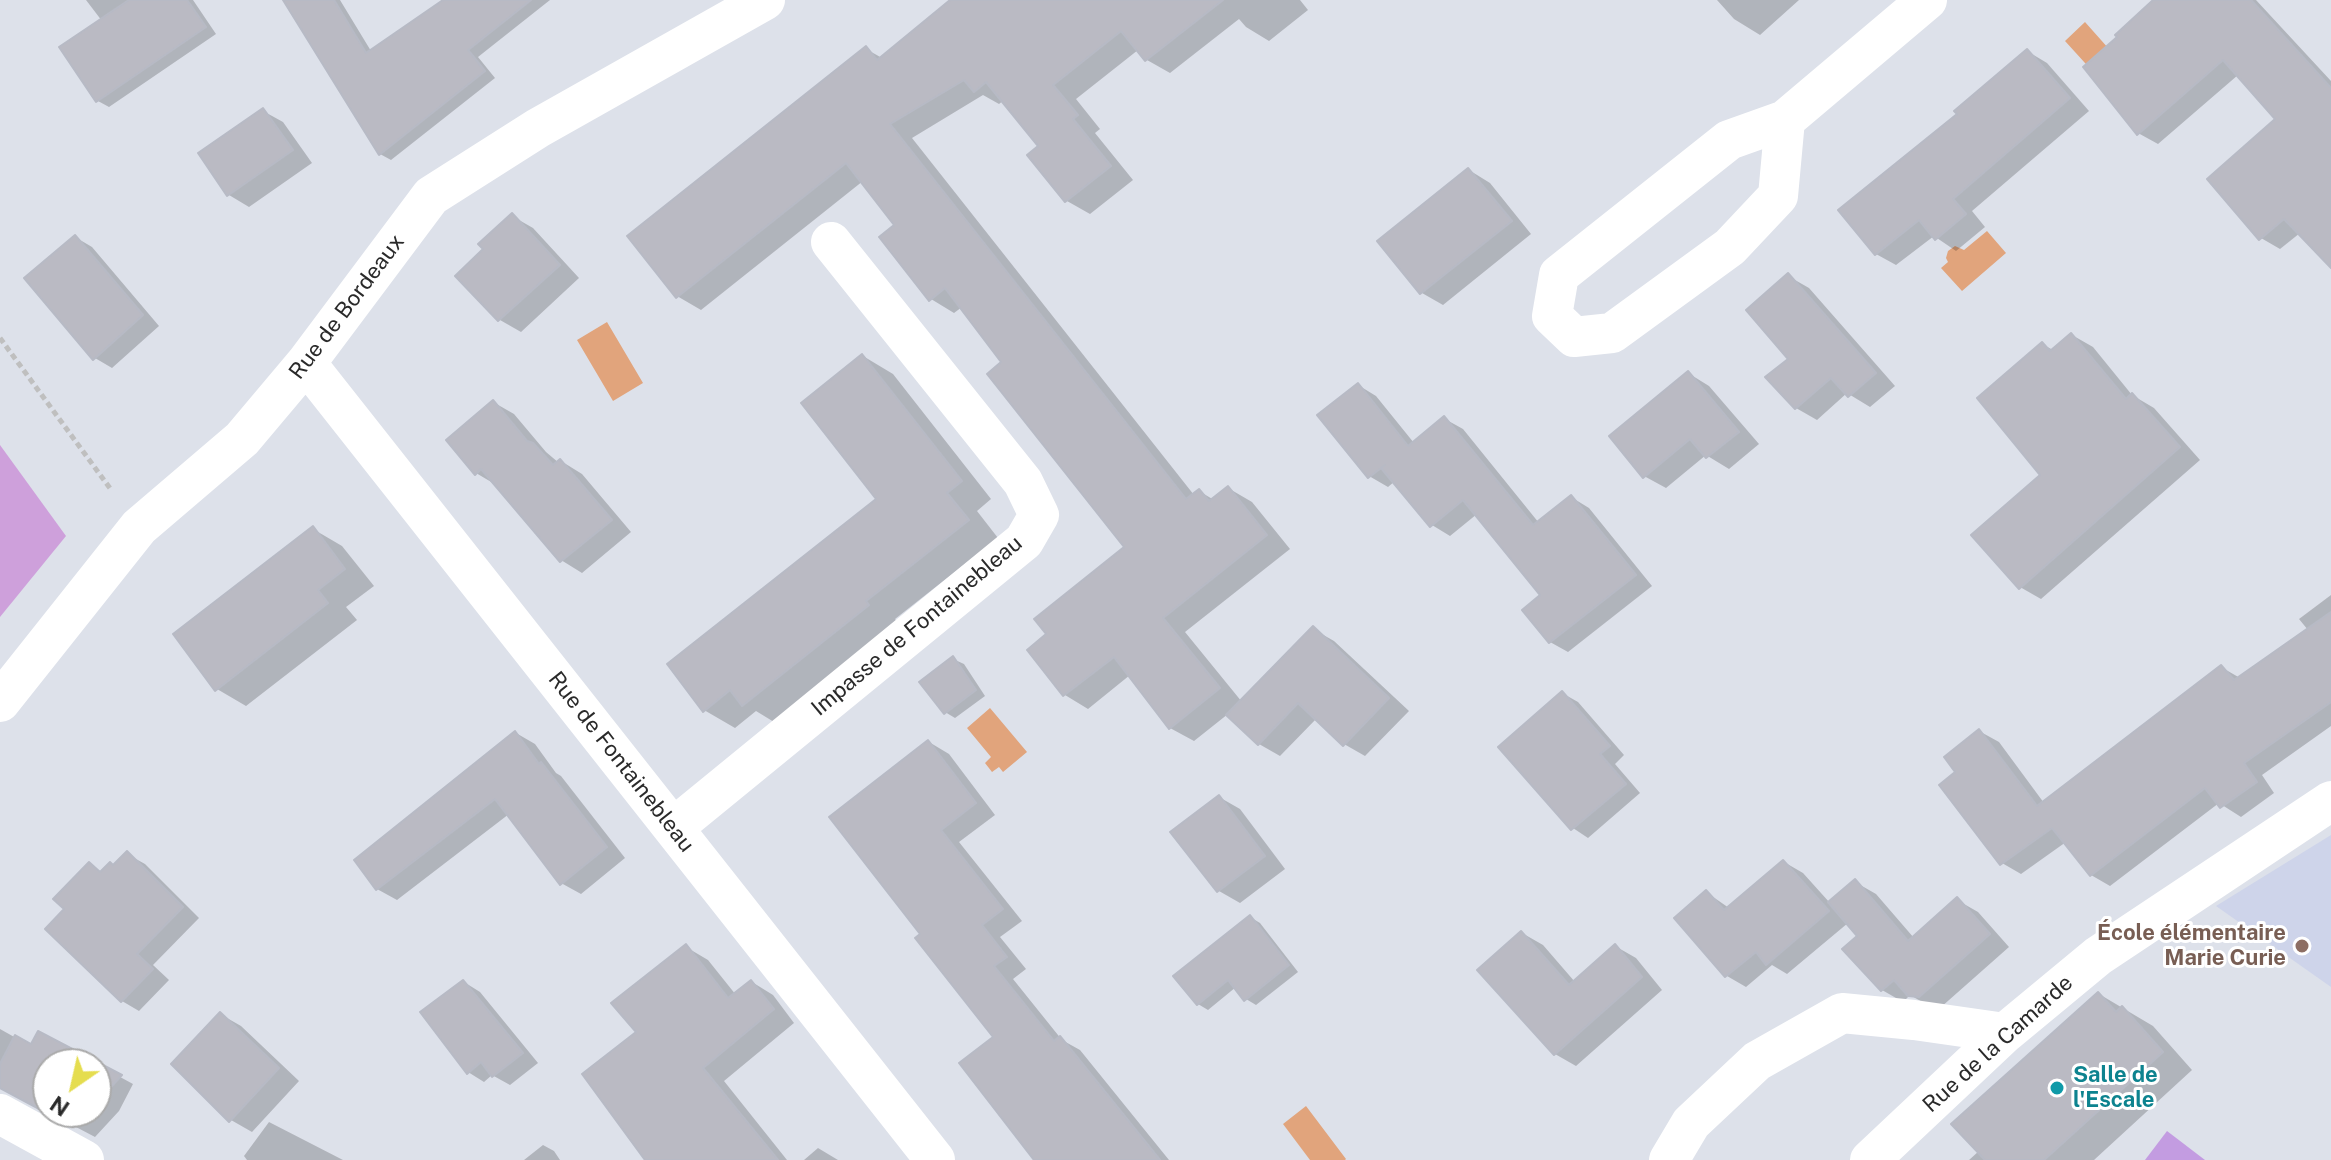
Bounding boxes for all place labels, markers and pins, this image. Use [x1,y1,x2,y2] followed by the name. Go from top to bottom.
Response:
[2097,920,2286,972] place label: École élémentaire Marie Curie
[2293,937,2311,955] marker: École élémentaire Marie Curie
[2073,1062,2158,1114] place label: Salle de l'Escale
[2048,1079,2066,1097] marker: Salle de l'Escale

